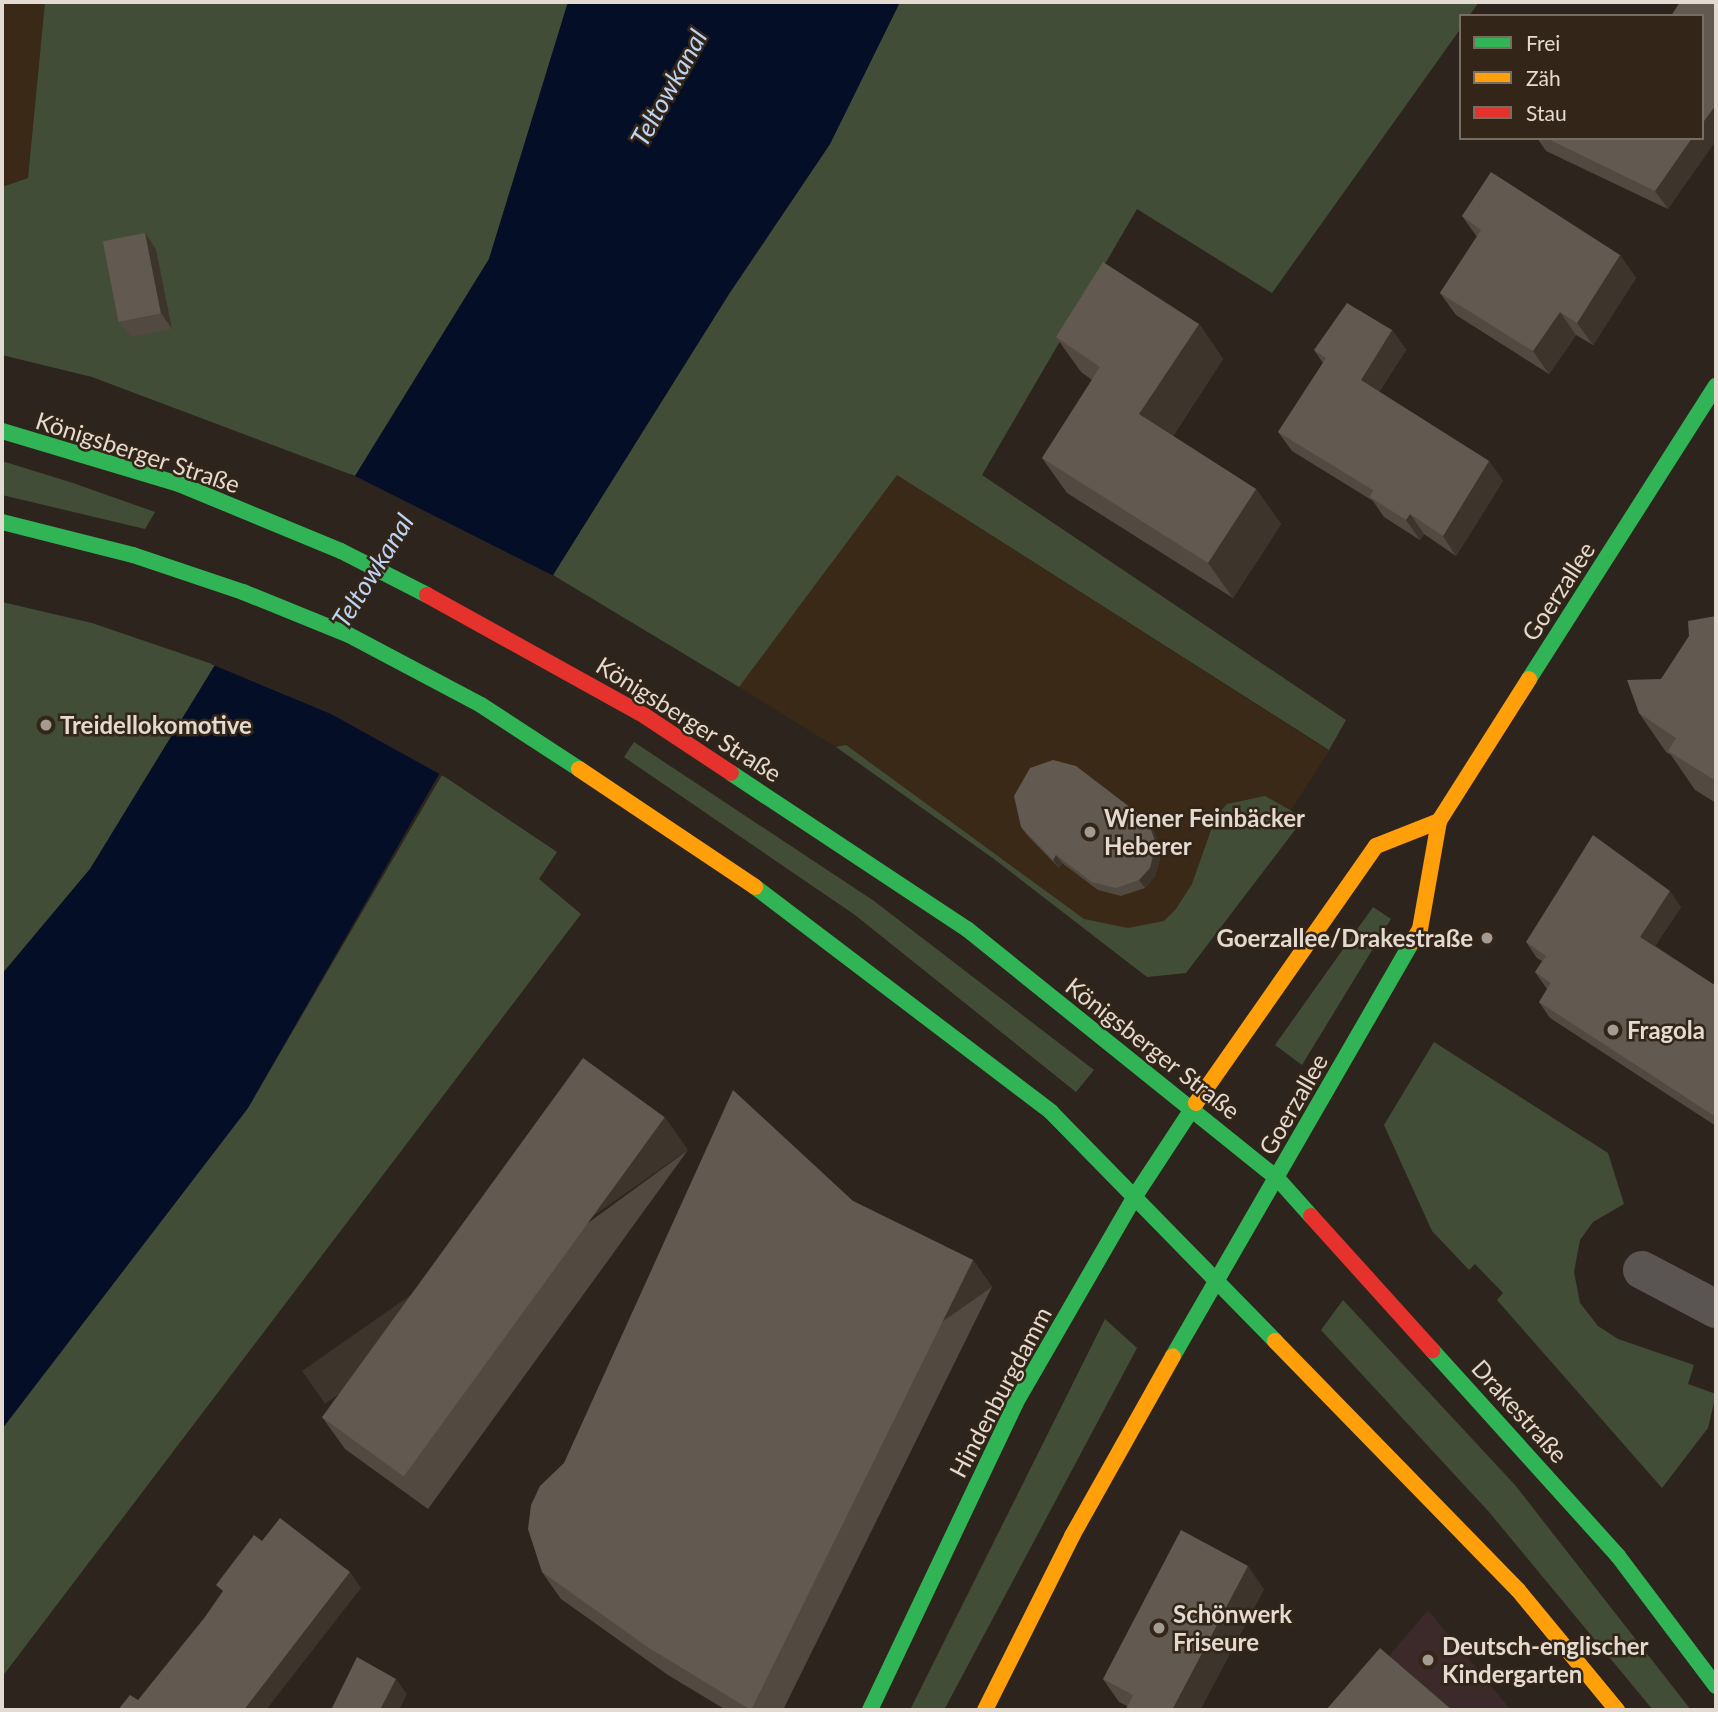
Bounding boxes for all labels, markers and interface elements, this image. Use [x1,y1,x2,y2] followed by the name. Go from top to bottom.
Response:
[1459,14,1704,140] legend
[624,24,714,152] water label: Teltowkanal
[1526,30,1560,55] text: Frei
[1526,65,1561,90] text: Zäh
[1526,100,1567,125] text: Stau
[32,405,244,499] street label: Königsberger Straße
[326,508,420,634] water label: Teltowkanal
[1515,536,1601,646] street label: Goerzallee
[591,650,787,788] street label: Königsberger Straße
[60,711,252,739] place label: Treidellokomotive
[38,717,54,733] marker: Treidellokomotive
[1104,804,1305,860] place label: Wiener Feinbäcker Heberer
[1082,824,1098,840] marker: Wiener Feinbäcker Heberer
[1216,924,1473,952] place label: Goerzallee/Drakestraße
[1479,930,1495,946] marker: Goerzallee/Drakestraße
[1060,971,1246,1125] street label: Königsberger Straße
[1627,1016,1705,1044] place label: Fragola
[1605,1022,1621,1038] marker: Fragola
[1253,1048,1333,1160] street label: Goerzallee
[943,1302,1057,1482] street label: Hindenburgdamm
[1466,1354,1574,1468] street label: Drakestraße
[1173,1600,1292,1656] place label: Schönwerk Friseure
[1151,1620,1167,1636] marker: Schönwerk Friseure
[1442,1632,1648,1688] place label: Deutsch-englischer Kindergarten
[1420,1652,1436,1668] marker: Deutsch-englischer Kindergarten

